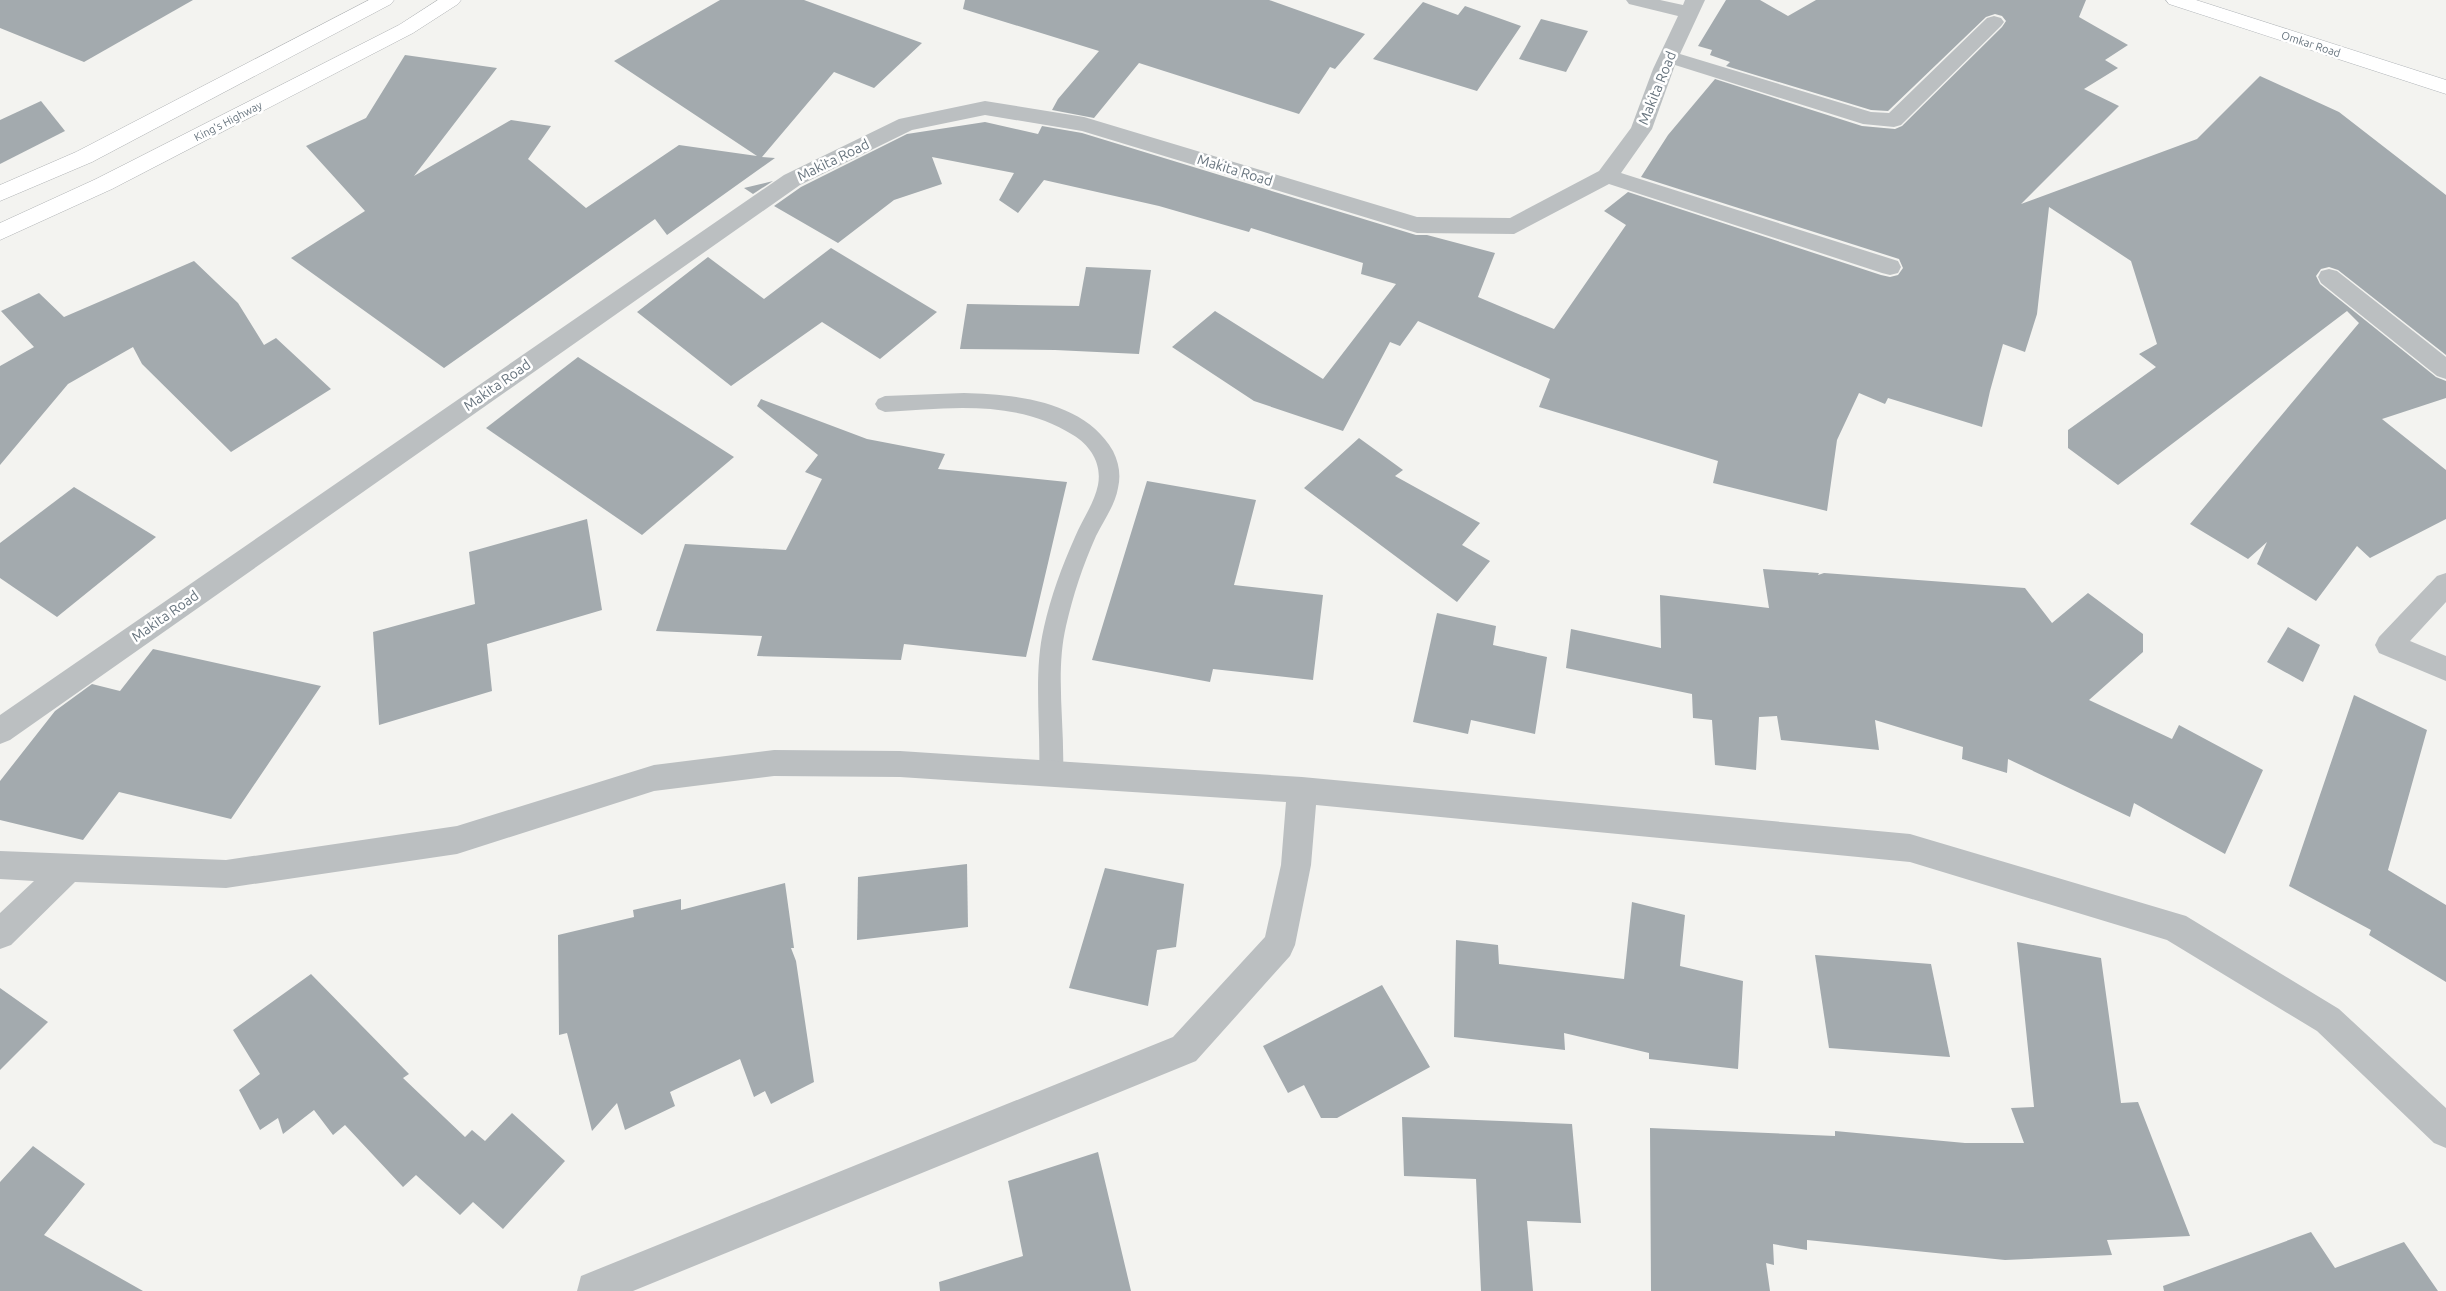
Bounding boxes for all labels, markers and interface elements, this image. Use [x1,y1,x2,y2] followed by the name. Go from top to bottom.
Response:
[2280,29,2342,59] street label: Omkar Road
[1635,49,1679,127] street label: Makita Road
[192,98,265,143] street label: King's Highway
[794,136,872,184] street label: Makita Road
[1195,151,1275,189] street label: Makita Road
[460,356,534,414] street label: Makita Road
[128,587,202,645] street label: Makita Road

